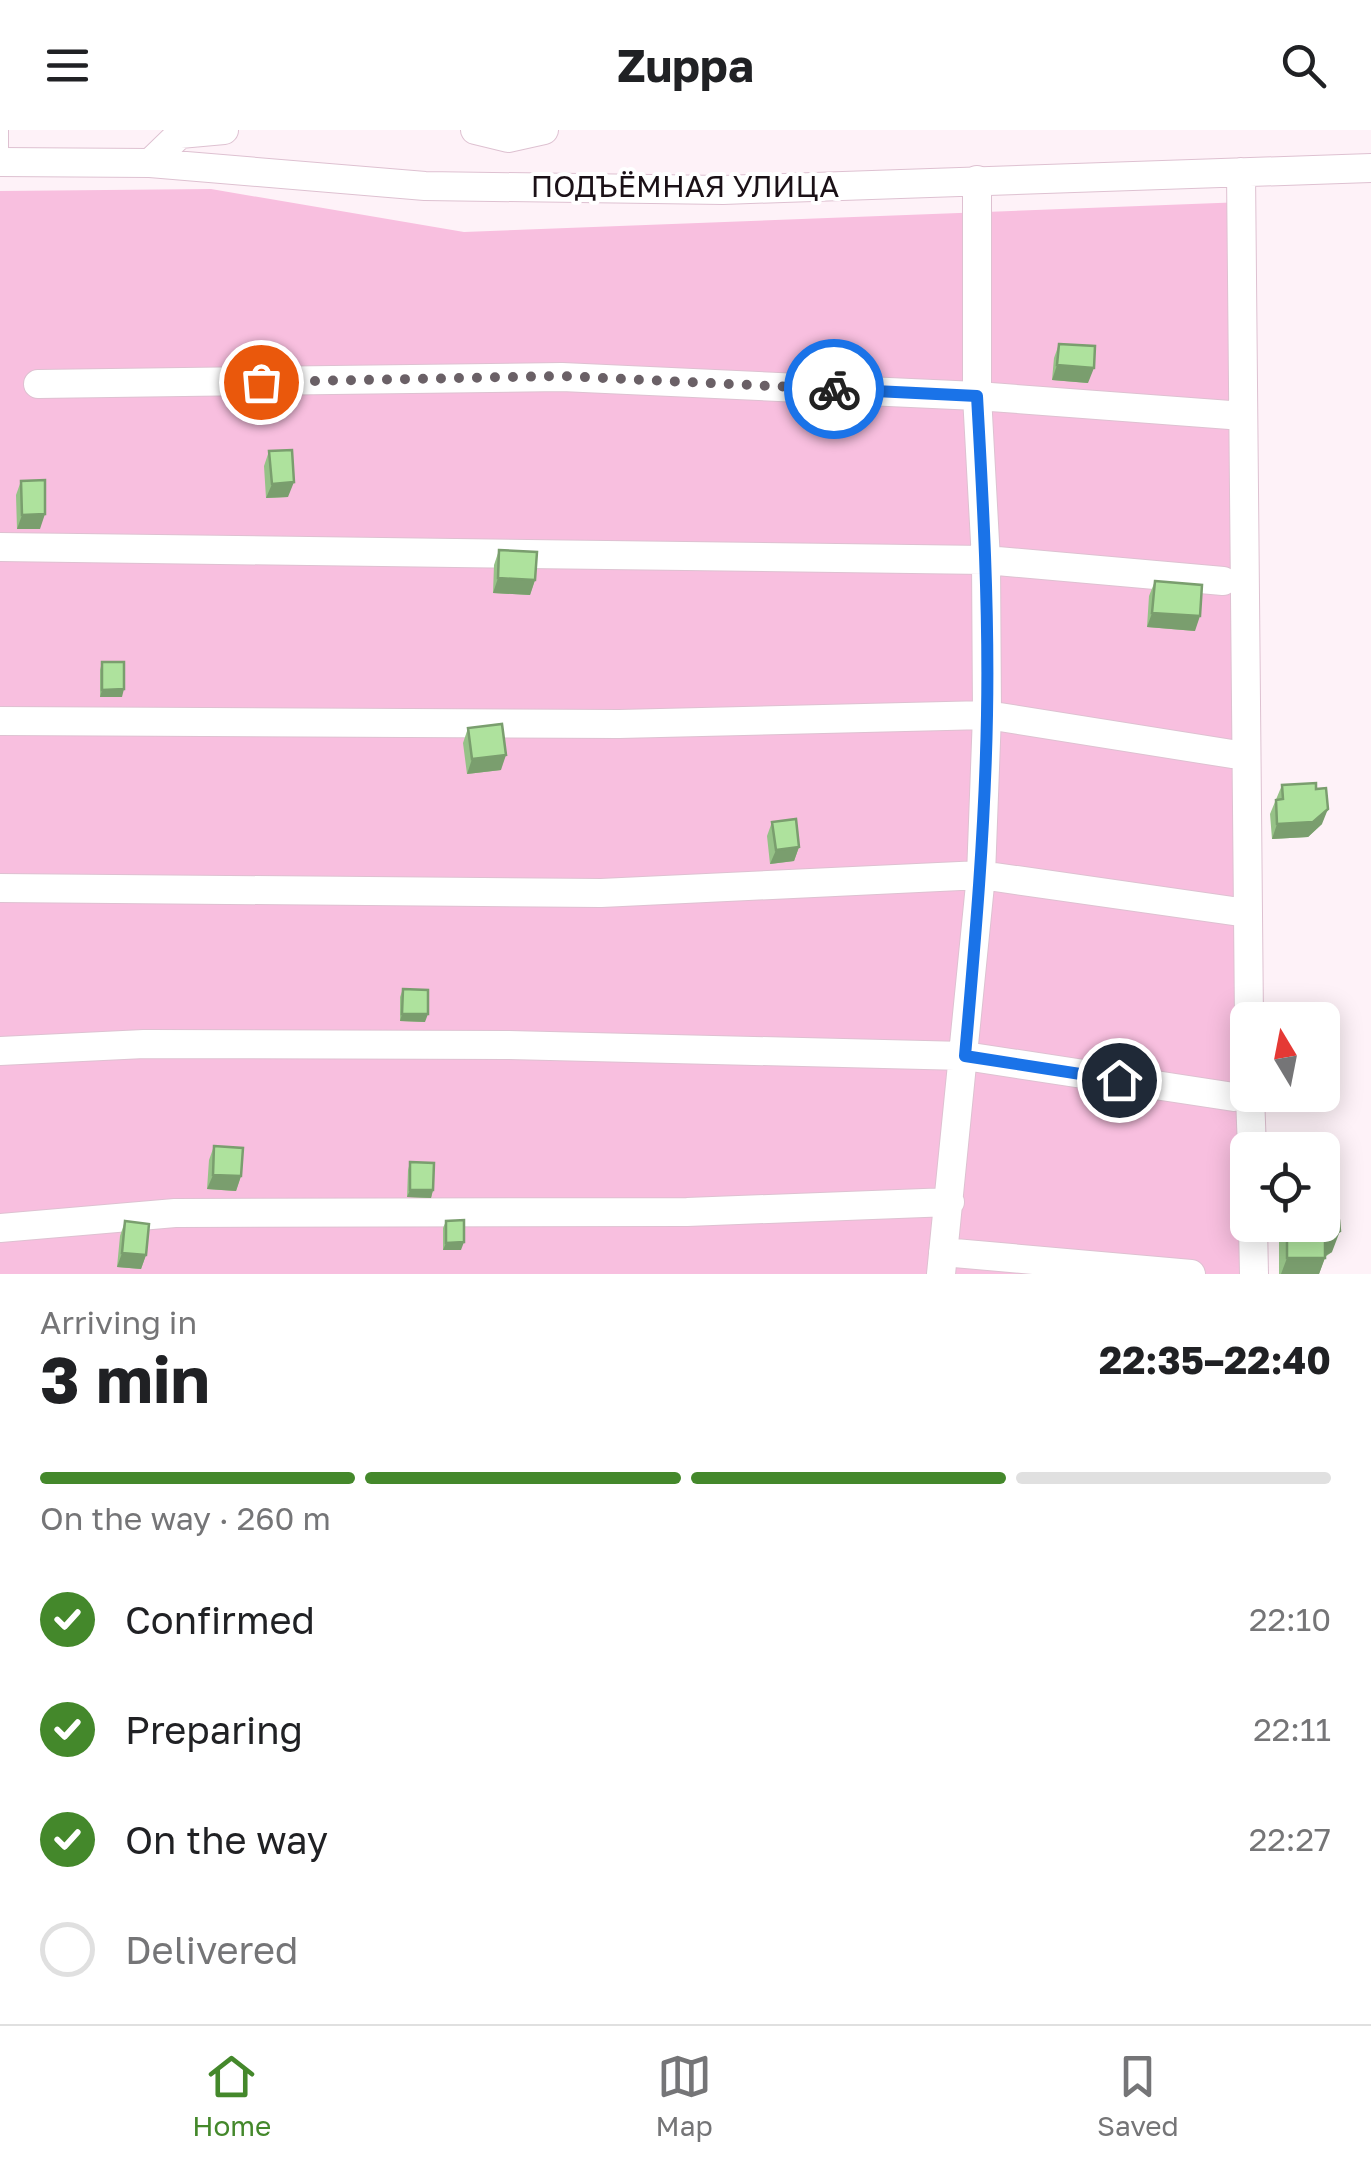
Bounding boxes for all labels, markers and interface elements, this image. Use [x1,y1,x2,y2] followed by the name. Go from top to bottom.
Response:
[40,38,95,93] icon: menu
[617,38,754,92] text: Zuppa
[1276,38,1331,93] icon: search
[531,168,839,204] street label: ПОДЪЁМНАЯ УЛИЦА
[784,339,884,439] courier
[219,340,304,425] pin
[234,355,289,410] icon: bag
[807,362,862,417] icon: bike
[1230,1002,1340,1112] north arrow
[1230,1002,1340,1242] map controls
[1077,1038,1162,1123] pin
[1092,1053,1147,1108] icon: home
[1230,1132,1340,1242] button: locate
[40,1303,197,1341] text: Arriving in
[1099,1337,1331,1382] text: 22:35–22:40
[40,1339,210,1417] text: 3 min
[40,1499,331,1537] text: On the way · 260 m
[40,1592,95,1647] icon: check
[125,1597,315,1642] text: Confirmed
[1249,1600,1331,1638] text: 22:10
[40,1702,95,1757] icon: check
[125,1707,303,1752] text: Preparing
[1253,1710,1331,1748] text: 22:11
[40,1812,95,1867] icon: check
[125,1817,328,1862] text: On the way
[1249,1820,1331,1858] text: 22:27
[125,1927,298,1972] text: Delivered
[192,2049,271,2142] tab: Home
[656,2049,713,2142] tab: Map
[1097,2049,1179,2142] tab: Saved

